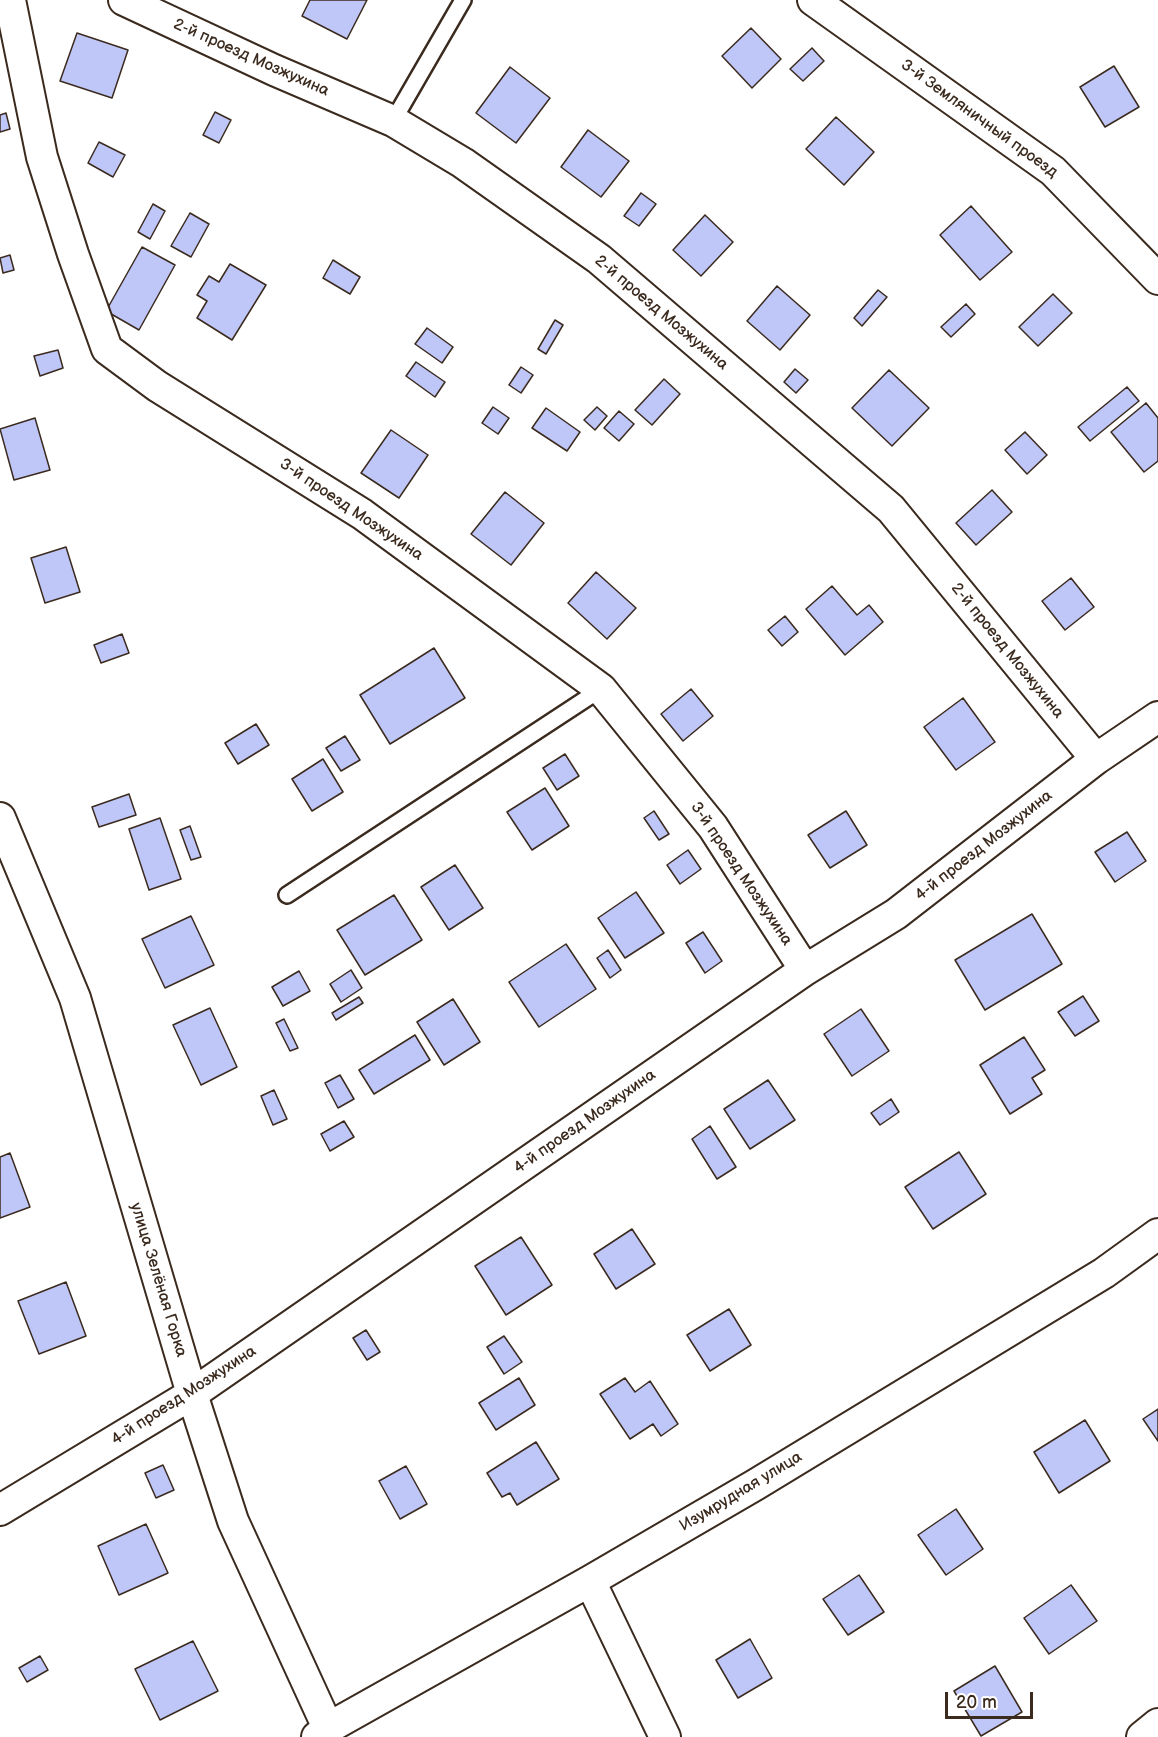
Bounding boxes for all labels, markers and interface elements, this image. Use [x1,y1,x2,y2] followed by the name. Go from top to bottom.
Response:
[170,15,332,101] street label: 2-й проезд Мозжухина
[897,56,1061,182] street label: 3-й Земляничный проезд
[590,251,732,375] street label: 2-й проезд Мозжухина
[276,455,426,565] street label: 3-й проезд Мозжухина
[947,579,1067,723] street label: 2-й проезд Мозжухина
[912,786,1056,906] street label: 4-й проезд Мозжухина
[686,799,796,949] street label: 3-й проезд Мозжухина
[510,1066,660,1178] street label: 4-й проезд Мозжухина
[125,1201,191,1359] street label: улица Зелёная Горка
[108,1342,260,1450] street label: 4-й проезд Мозжухина
[676,1448,806,1536] street label: Изумрудная улица
[948,1680,1036,1718] scale bar
[956,1692,997,1713] text: 20 m

